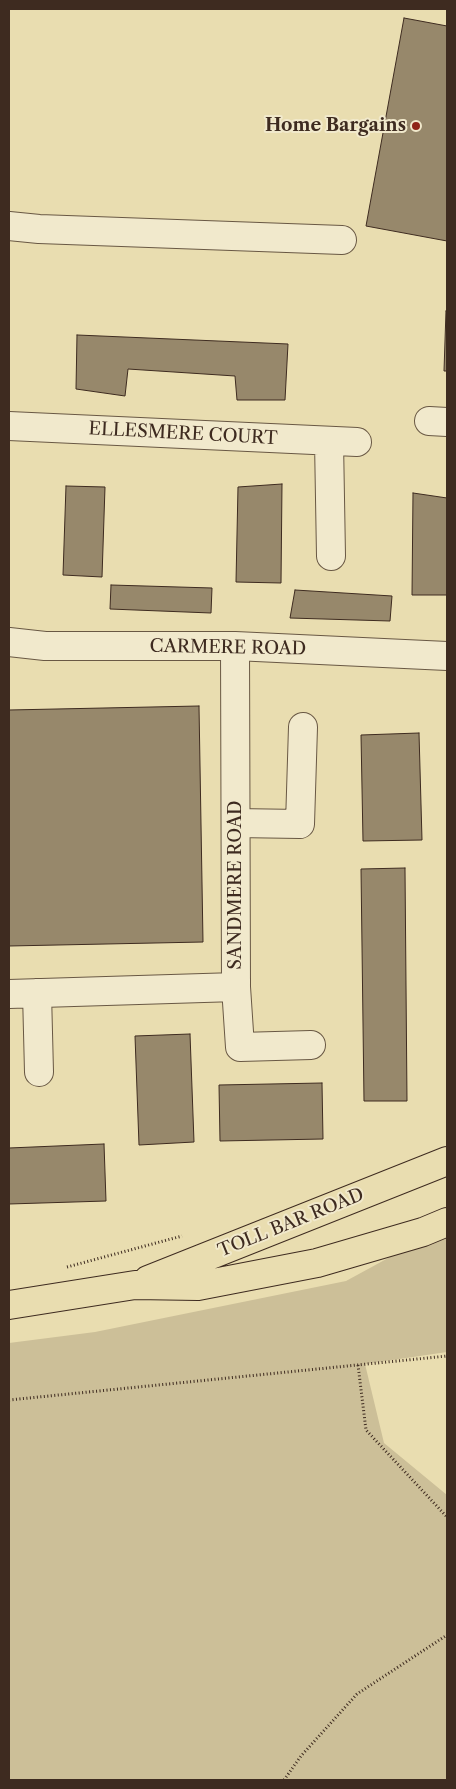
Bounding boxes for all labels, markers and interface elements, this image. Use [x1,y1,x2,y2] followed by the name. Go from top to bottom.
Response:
[265,115,406,137] place label: Home Bargains
[410,120,422,132] marker: Home Bargains
[88,418,278,450] street label: ELLESMERE COURT
[150,636,306,660] street label: CARMERE ROAD
[225,800,247,970] street label: SANDMERE ROAD
[215,1184,367,1262] street label: TOLL BAR ROAD

